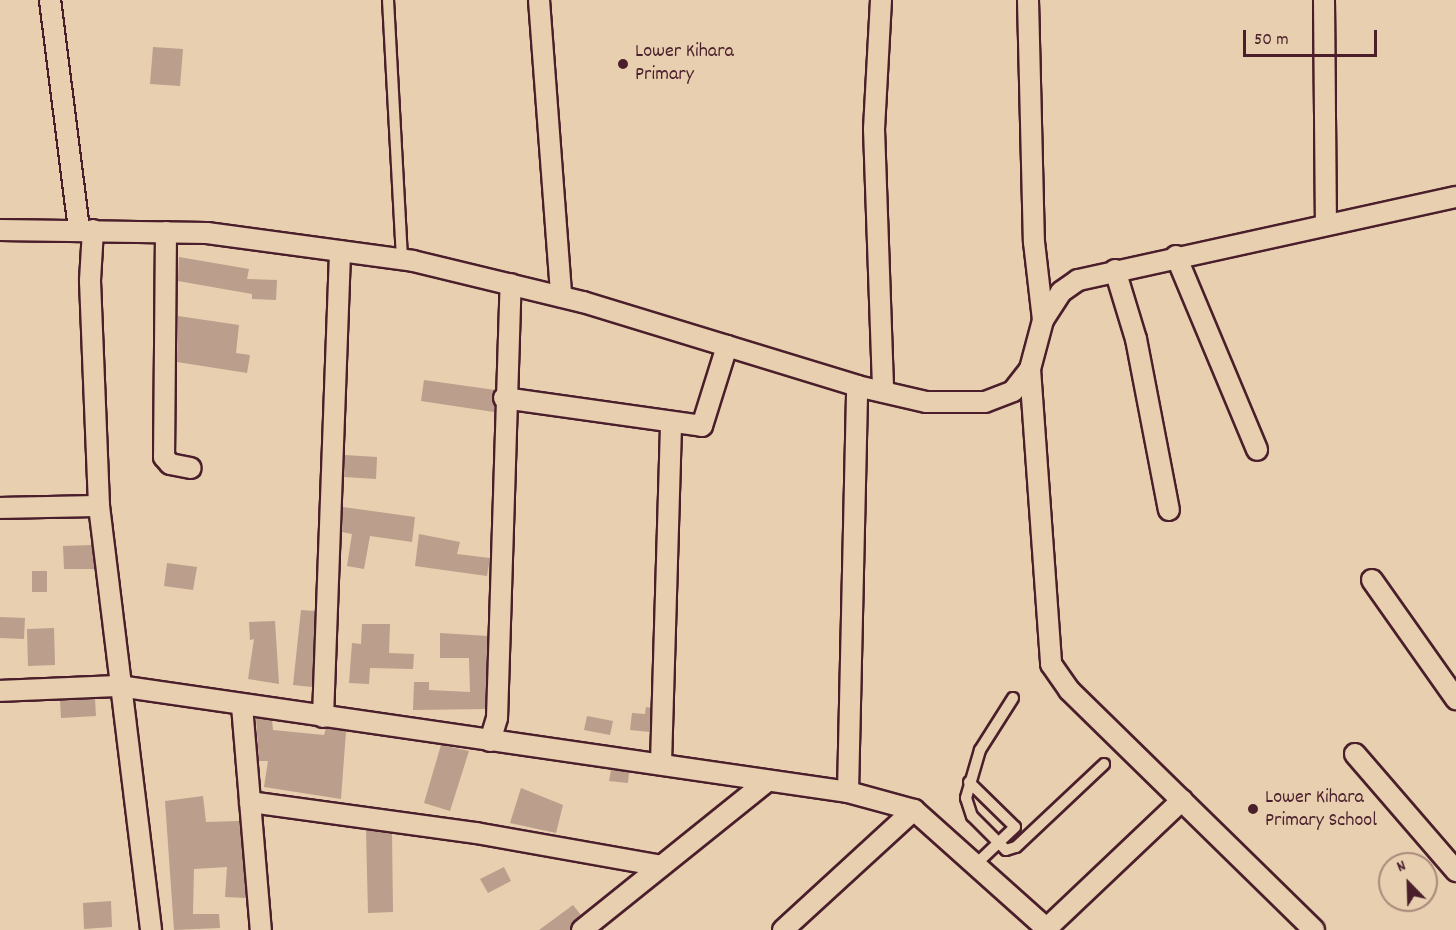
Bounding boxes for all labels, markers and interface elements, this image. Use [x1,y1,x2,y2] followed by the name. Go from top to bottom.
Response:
[1246,18,1380,56] scale bar
[1254,28,1289,53] text: 50 m
[635,40,734,87] place label: Lower Kihara Primary
[616,57,630,71] marker: Lower Kihara Primary
[1265,786,1377,833] place label: Lower Kihara Primary School
[1246,802,1260,816] marker: Lower Kihara Primary School
[1378,852,1438,912] north arrow
[1393,855,1410,879] text: N

